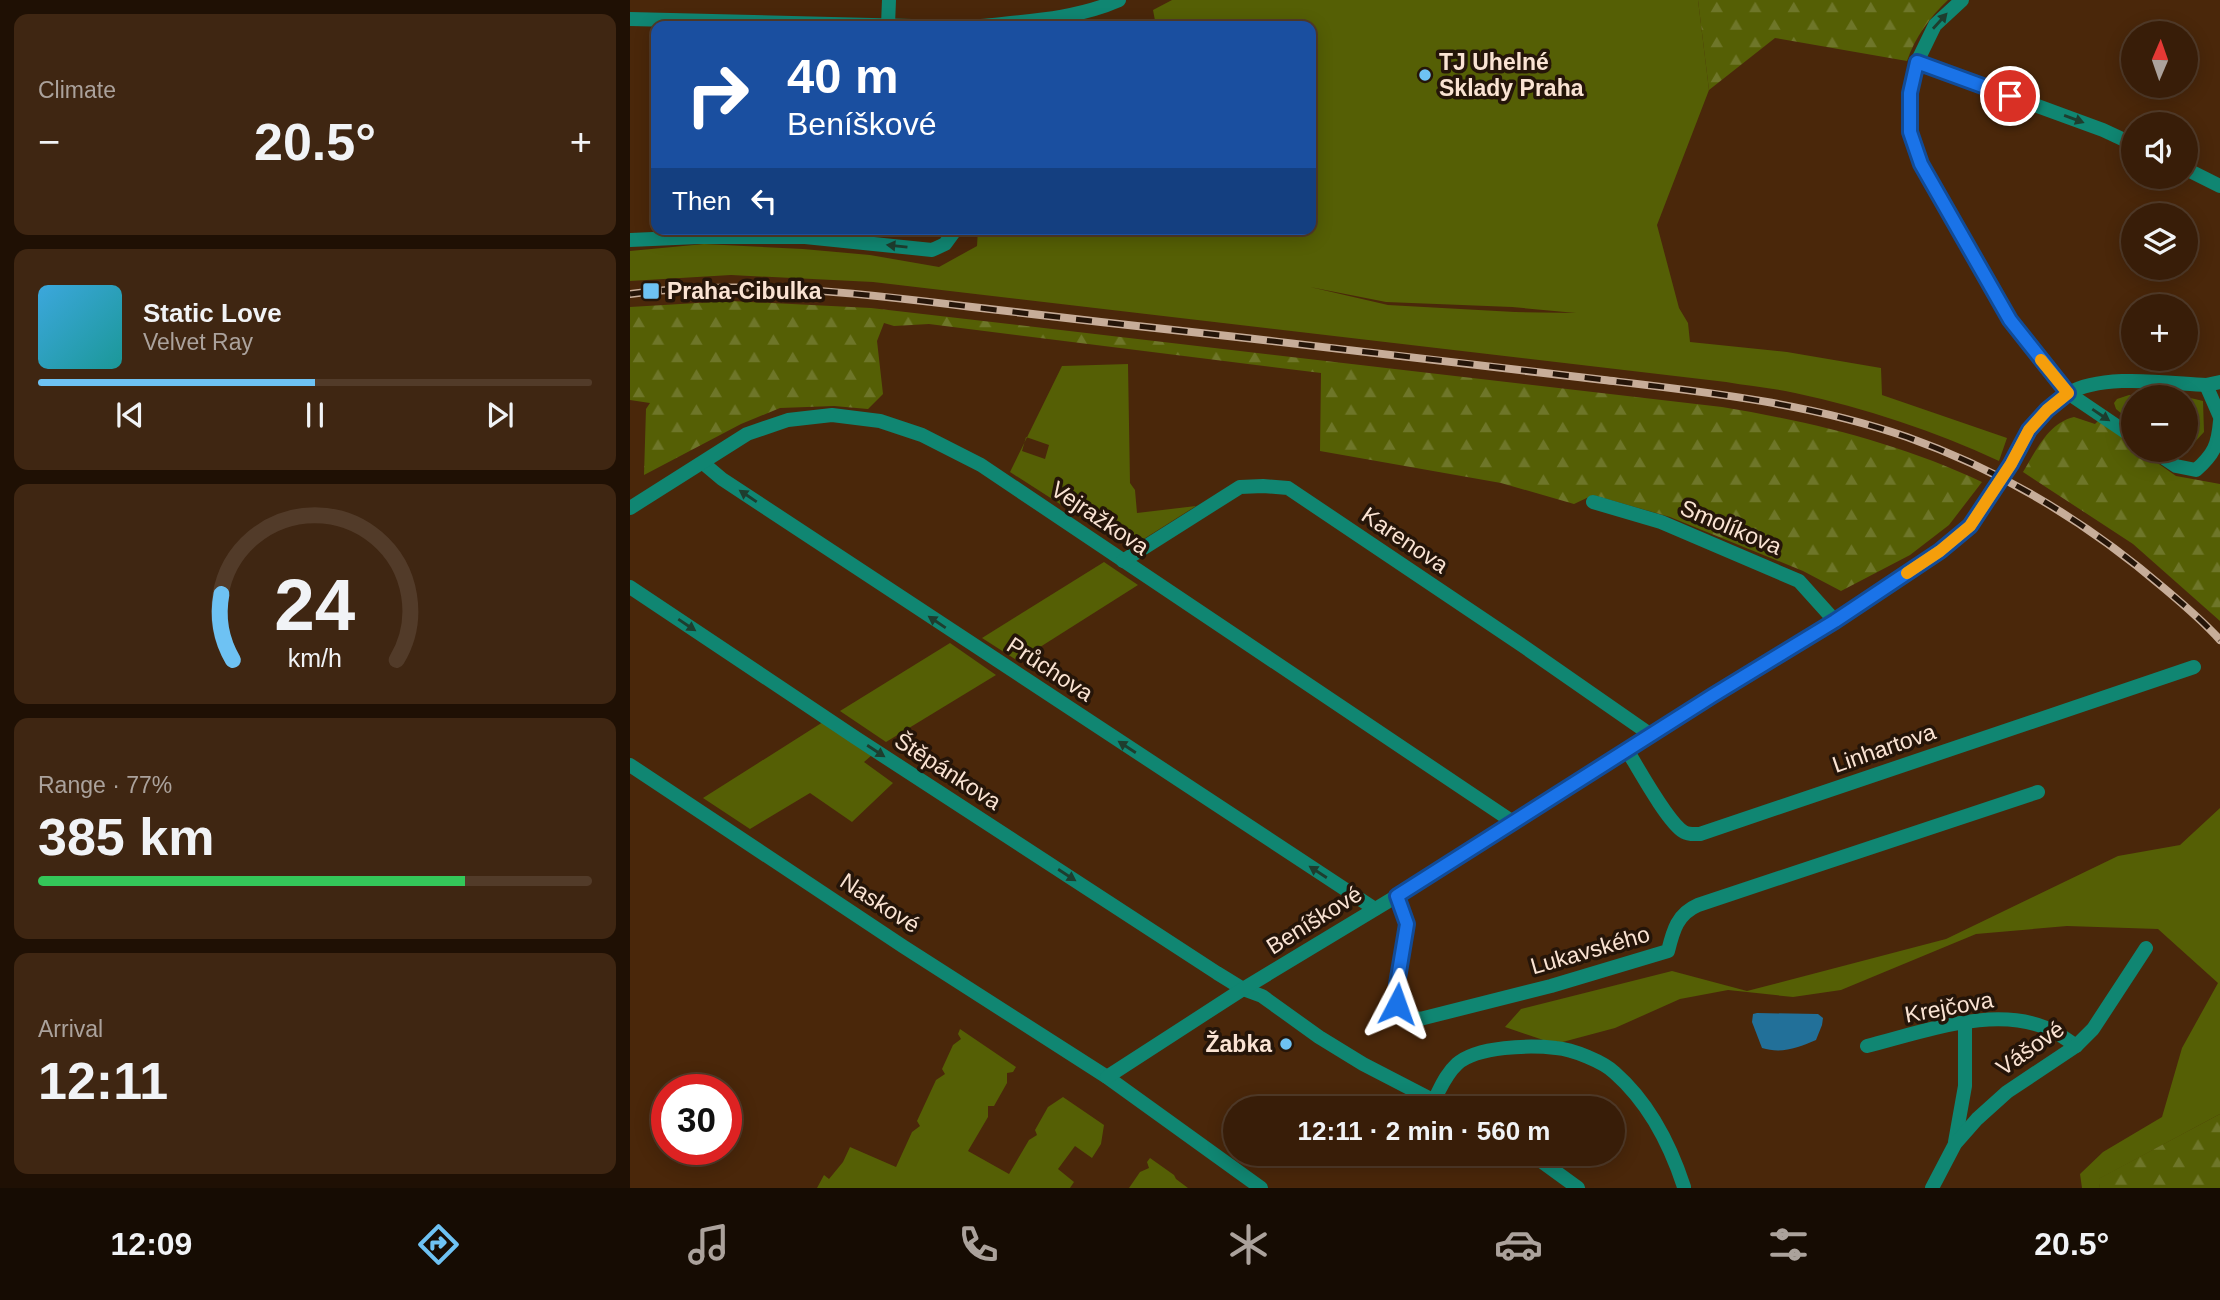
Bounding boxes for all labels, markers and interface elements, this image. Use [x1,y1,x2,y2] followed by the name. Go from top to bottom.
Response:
[1932,13,1948,30] one-way arrow
[2121,21,2198,98] north arrow
[2121,21,2198,462] map controls
[672,49,763,140] icon: right
[787,49,899,103] text: 40 m
[1439,49,1584,101] place label: TJ Uhelné Sklady Praha
[1980,66,2040,126] pin
[1417,67,1433,83] marker: TJ Uhelné Sklady Praha
[38,77,116,103] text: Climate
[1991,77,2029,115] icon: arrive
[787,106,936,142] text: Beníškové
[2121,112,2198,189] button: sound
[254,113,376,171] text: 20.5°
[2063,114,2084,125] one-way arrow
[38,121,60,163] text: −
[570,121,592,163] text: +
[745,182,783,220] icon: left
[672,186,731,216] text: Then
[2121,203,2198,280] button: layers
[886,241,908,252] one-way arrow
[667,278,822,304] place label: Praha-Cibulka
[641,281,661,301] marker: Praha-Cibulka
[2121,294,2198,371] button: +
[143,298,282,328] text: Static Love
[143,329,253,355] text: Velvet Ray
[2121,385,2198,462] button: −
[111,396,149,434] icon: previous
[296,396,334,434] icon: pause
[481,396,519,434] icon: next
[2091,409,2110,422] one-way arrow
[1046,476,1154,560] street label: Vejražkova
[738,490,758,503] one-way arrow
[1677,494,1786,560] street label: Smolíkova
[1357,502,1453,578] street label: Karenova
[275,564,356,645] text: 24
[927,616,947,629] one-way arrow
[678,618,696,632] one-way arrow
[1002,632,1098,706] street label: Průchova
[288,644,342,672] text: km/h
[1829,718,1939,778] street label: Linhartova
[890,726,1007,815] street label: Štěpánkova
[1118,741,1137,754] one-way arrow
[866,745,886,758] one-way arrow
[38,772,172,798] text: Range · 77%
[38,808,214,866] text: 385 km
[1308,865,1328,878] one-way arrow
[835,868,925,938] street label: Naskové
[1058,868,1076,882] one-way arrow
[1262,881,1366,959] street label: Beníškové
[1527,921,1653,979] street label: Lukavského
[1360,967,1434,1041] position arrow
[1903,986,1996,1028] street label: Krejčova
[1991,1015,2069,1081] street label: Vášové
[38,1016,103,1042] text: Arrival
[1206,1030,1272,1057] place label: Žabka
[1278,1036,1294,1052] marker: Žabka
[38,1052,168,1110] text: 12:11
[651,1074,742,1165] speed limit sign: 30
[1298,1116,1550,1146] text: 12:11 · 2 min · 560 m
[414,1220,463,1269] icon: directions
[684,1220,733,1269] icon: music
[954,1220,1003,1269] icon: phone
[1224,1220,1273,1269] icon: climate
[1494,1220,1543,1269] icon: car
[1764,1220,1813,1269] icon: filters
[111,1226,192,1262] text: 12:09
[2034,1226,2109,1262] text: 20.5°

